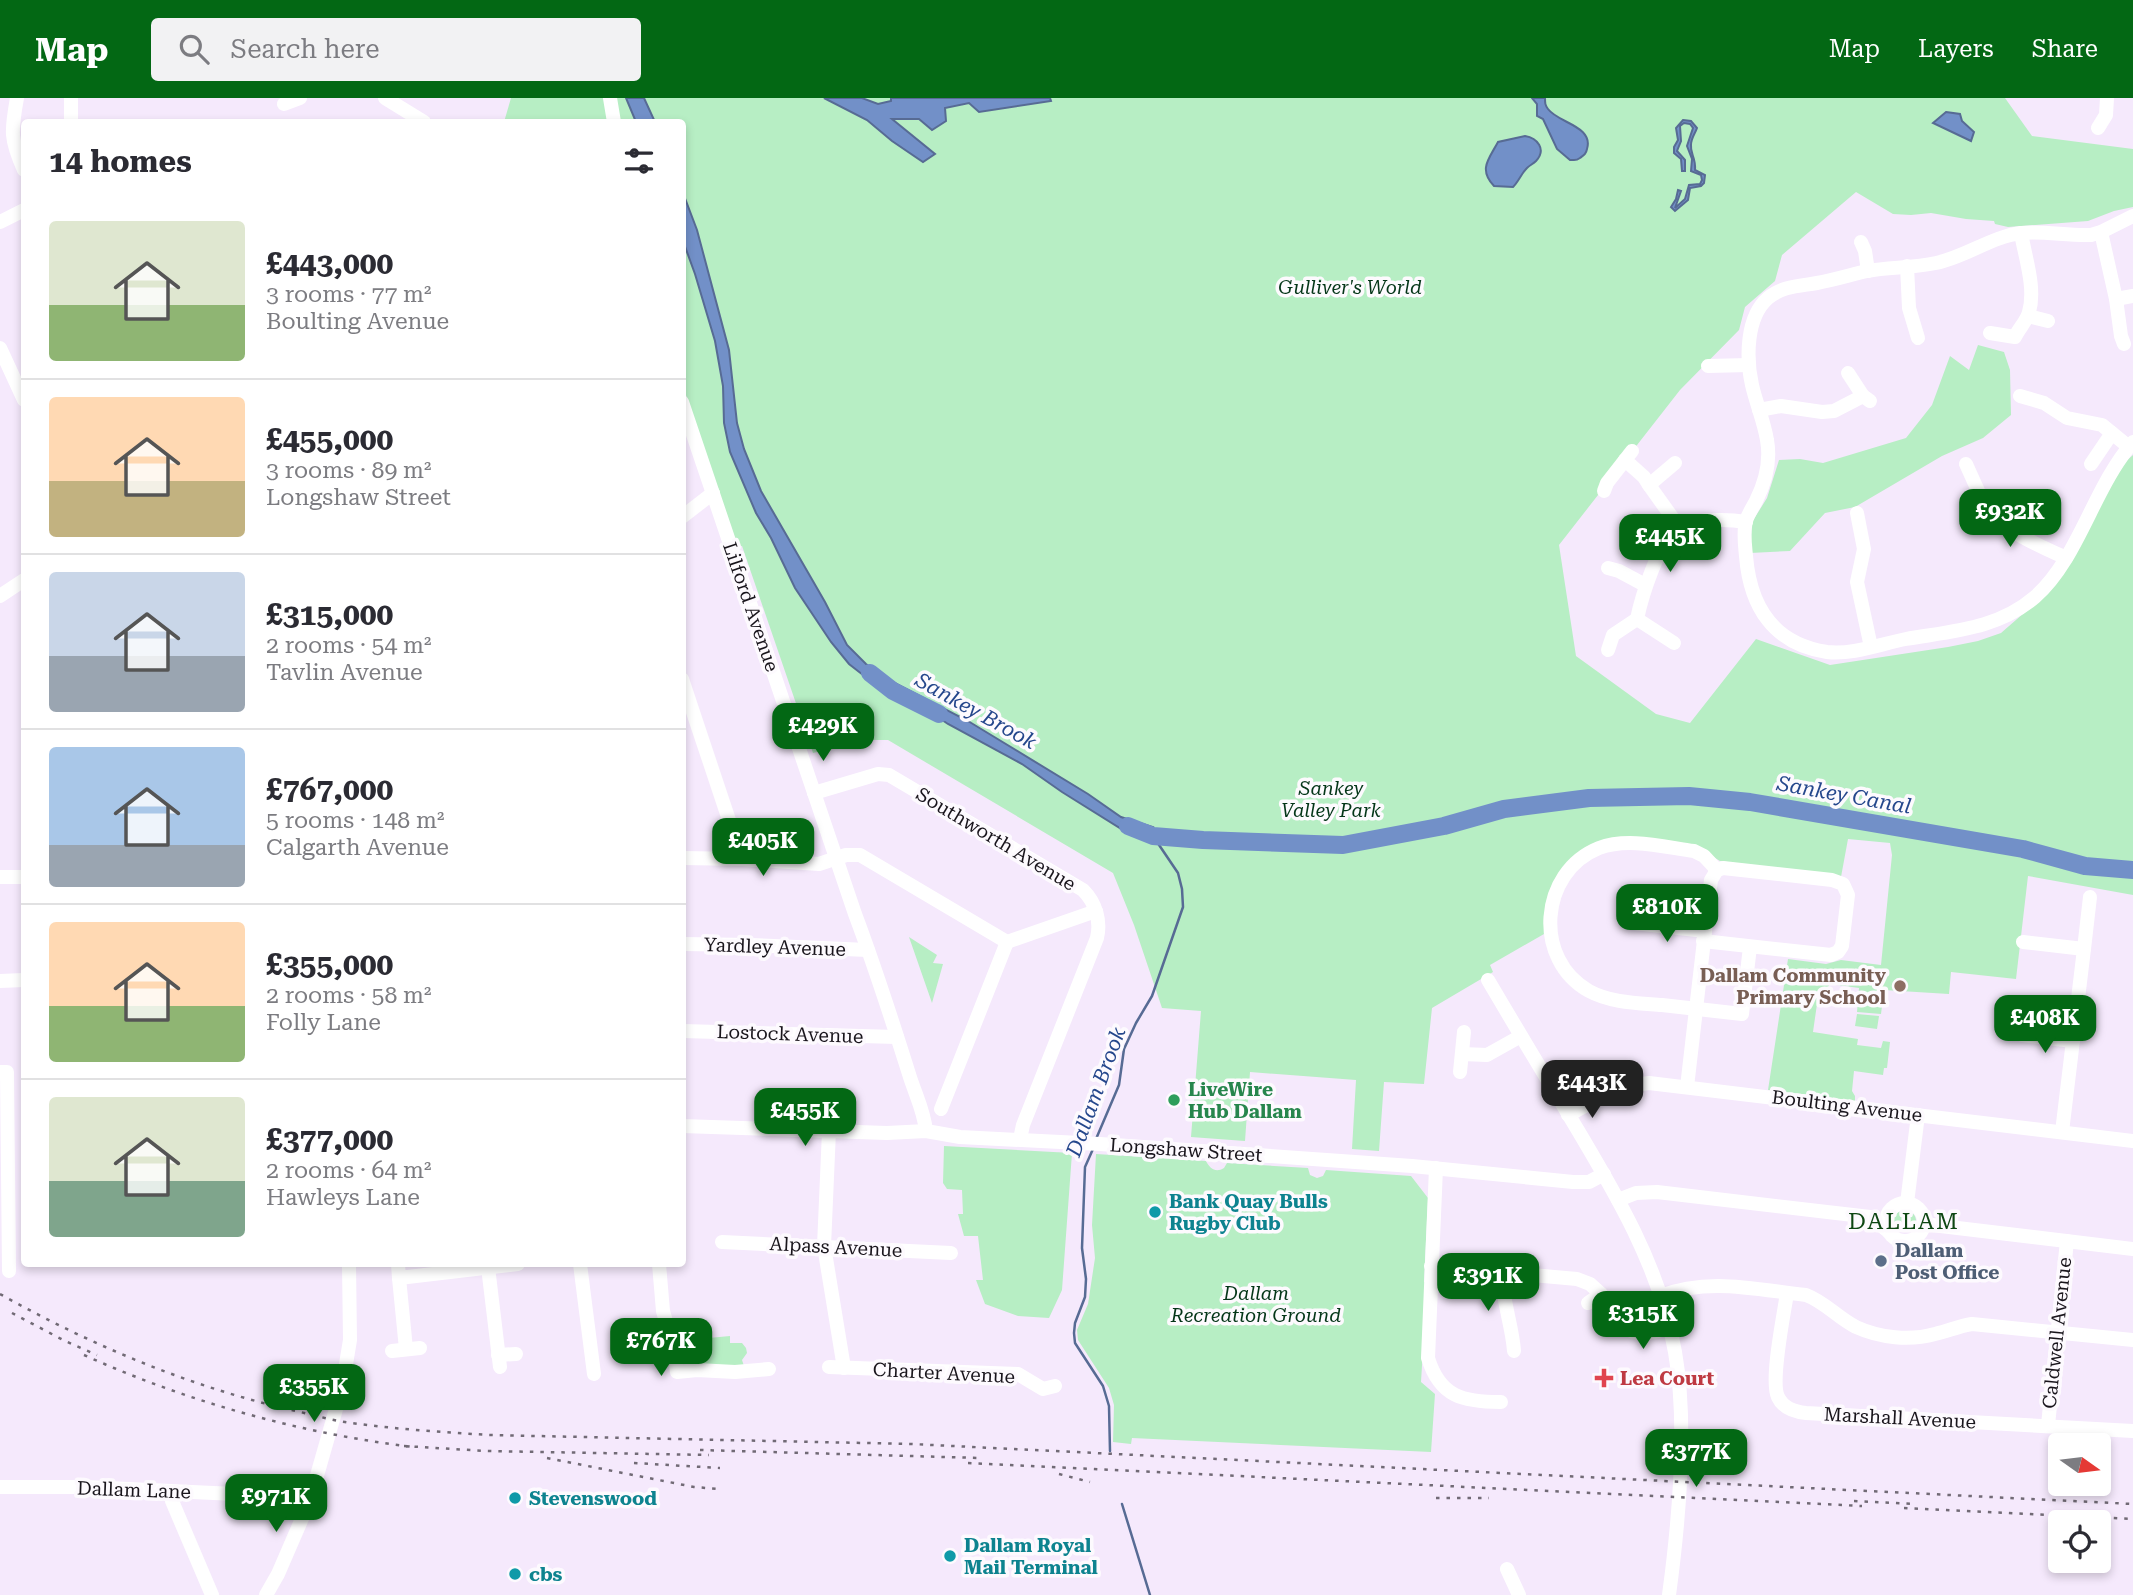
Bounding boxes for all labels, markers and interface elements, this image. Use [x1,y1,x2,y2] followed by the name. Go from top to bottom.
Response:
[151,18,641,81] search box
[35,30,109,69] text: Map
[175,30,213,68] icon: search
[231,34,380,64] text: Search here
[1829,35,1880,63] text: Map
[1918,35,1994,63] text: Layers
[2032,35,2098,63] text: Share
[620,142,658,180] icon: filters
[49,144,192,179] text: 14 homes
[266,246,393,281] text: £443,000
[105,249,189,333] icon: home
[1278,276,1422,299] park label: Gulliver's World
[266,281,432,308] text: 3 rooms · 77 m²
[266,308,449,335] text: Boulting Avenue
[266,422,393,457] text: £455,000
[105,425,189,509] icon: home
[266,457,432,484] text: 3 rooms · 89 m²
[266,484,451,511] text: Longshaw Street
[1961,490,2059,549] pin: £932K
[1975,498,2045,525] text: £932K
[1621,514,1719,574] pin: £445K
[1635,523,1705,550] text: £445K
[718,539,784,675] street label: Lilford Avenue
[266,597,393,632] text: £315,000
[105,600,189,684] icon: home
[266,632,432,659] text: 2 rooms · 54 m²
[266,659,423,686] text: Tavlin Avenue
[910,667,1041,754] water label: Sankey Brook
[774,704,872,763] pin: £429K
[788,712,858,739] text: £429K
[1774,771,1913,819] water label: Sankey Canal
[266,772,393,807] text: £767,000
[105,775,189,859] icon: home
[1281,777,1381,822] park label: Sankey Valley Park
[912,782,1080,896] street label: Southworth Avenue
[266,807,444,834] text: 5 rooms · 148 m²
[714,818,812,878] pin: £405K
[728,827,798,854] text: £405K
[266,834,449,861] text: Calgarth Avenue
[1618,884,1716,944] pin: £810K
[1632,893,1702,920] text: £810K
[704,933,846,961] street label: Yardley Avenue
[266,947,393,982] text: £355,000
[105,950,189,1034] icon: home
[1700,964,1887,1009] place label: Dallam Community Primary School
[1892,978,1908,994] marker: Dallam Community Primary School
[266,982,432,1009] text: 2 rooms · 58 m²
[1996,996,2094,1055] pin: £408K
[2010,1004,2080,1031] text: £408K
[266,1009,381,1036] text: Folly Lane
[716,1020,864,1048] street label: Lostock Avenue
[1061,1023,1131,1161] water label: Dallam Brook
[1543,1060,1641,1120] pin: £443K
[1557,1069,1627,1096] text: £443K
[1188,1078,1302,1123] place label: LiveWire Hub Dallam
[1770,1085,1924,1127] street label: Boulting Avenue
[756,1088,854,1148] pin: £455K
[1166,1092,1182,1108] marker: LiveWire Hub Dallam
[770,1097,840,1124] text: £455K
[266,1122,393,1157] text: £377,000
[105,1125,189,1209] icon: home
[1109,1133,1263,1167] street label: Longshaw Street
[266,1157,432,1184] text: 2 rooms · 64 m²
[266,1184,420,1211] text: Hawleys Lane
[1169,1190,1328,1235] place label: Bank Quay Bulls Rugby Club
[1147,1204,1163,1220] marker: Bank Quay Bulls Rugby Club
[1848,1208,1960,1235] district label: DALLAM
[769,1232,903,1262] street label: Alpass Avenue
[1895,1239,1999,1284] place label: Dallam Post Office
[1873,1253,1889,1269] marker: Dallam Post Office
[1439,1254,1537,1313] pin: £391K
[2038,1256,2076,1410] street label: Caldwell Avenue
[1453,1262,1523,1289] text: £391K
[1170,1282,1341,1327] park label: Dallam Recreation Ground
[1594,1292,1692,1351] pin: £315K
[1608,1300,1678,1327] text: £315K
[612,1318,710,1378] pin: £767K
[626,1327,696,1354] text: £767K
[872,1358,1016,1388] street label: Charter Avenue
[265,1364,363,1424] pin: £355K
[1620,1367,1714,1390] place label: Lea Court
[1594,1368,1614,1388] marker: Lea Court
[279,1373,349,1400] text: £355K
[1823,1403,1977,1433] street label: Marshall Avenue
[1647,1430,1745,1489] pin: £377K
[2048,1433,2110,1496] north arrow
[2048,1433,2111,1573] map controls
[1661,1438,1731,1465] text: £377K
[227,1474,325,1534] pin: £971K
[77,1477,191,1503] street label: Dallam Lane
[241,1483,311,1510] text: £971K
[529,1487,657,1510] place label: Stevenswood
[507,1490,523,1506] marker: Stevenswood
[2048,1510,2111,1573] button: locate
[964,1534,1098,1579] place label: Dallam Royal Mail Terminal
[942,1548,958,1564] marker: Dallam Royal Mail Terminal
[529,1563,563,1586] place label: cbs
[507,1566,523,1582] marker: cbs

